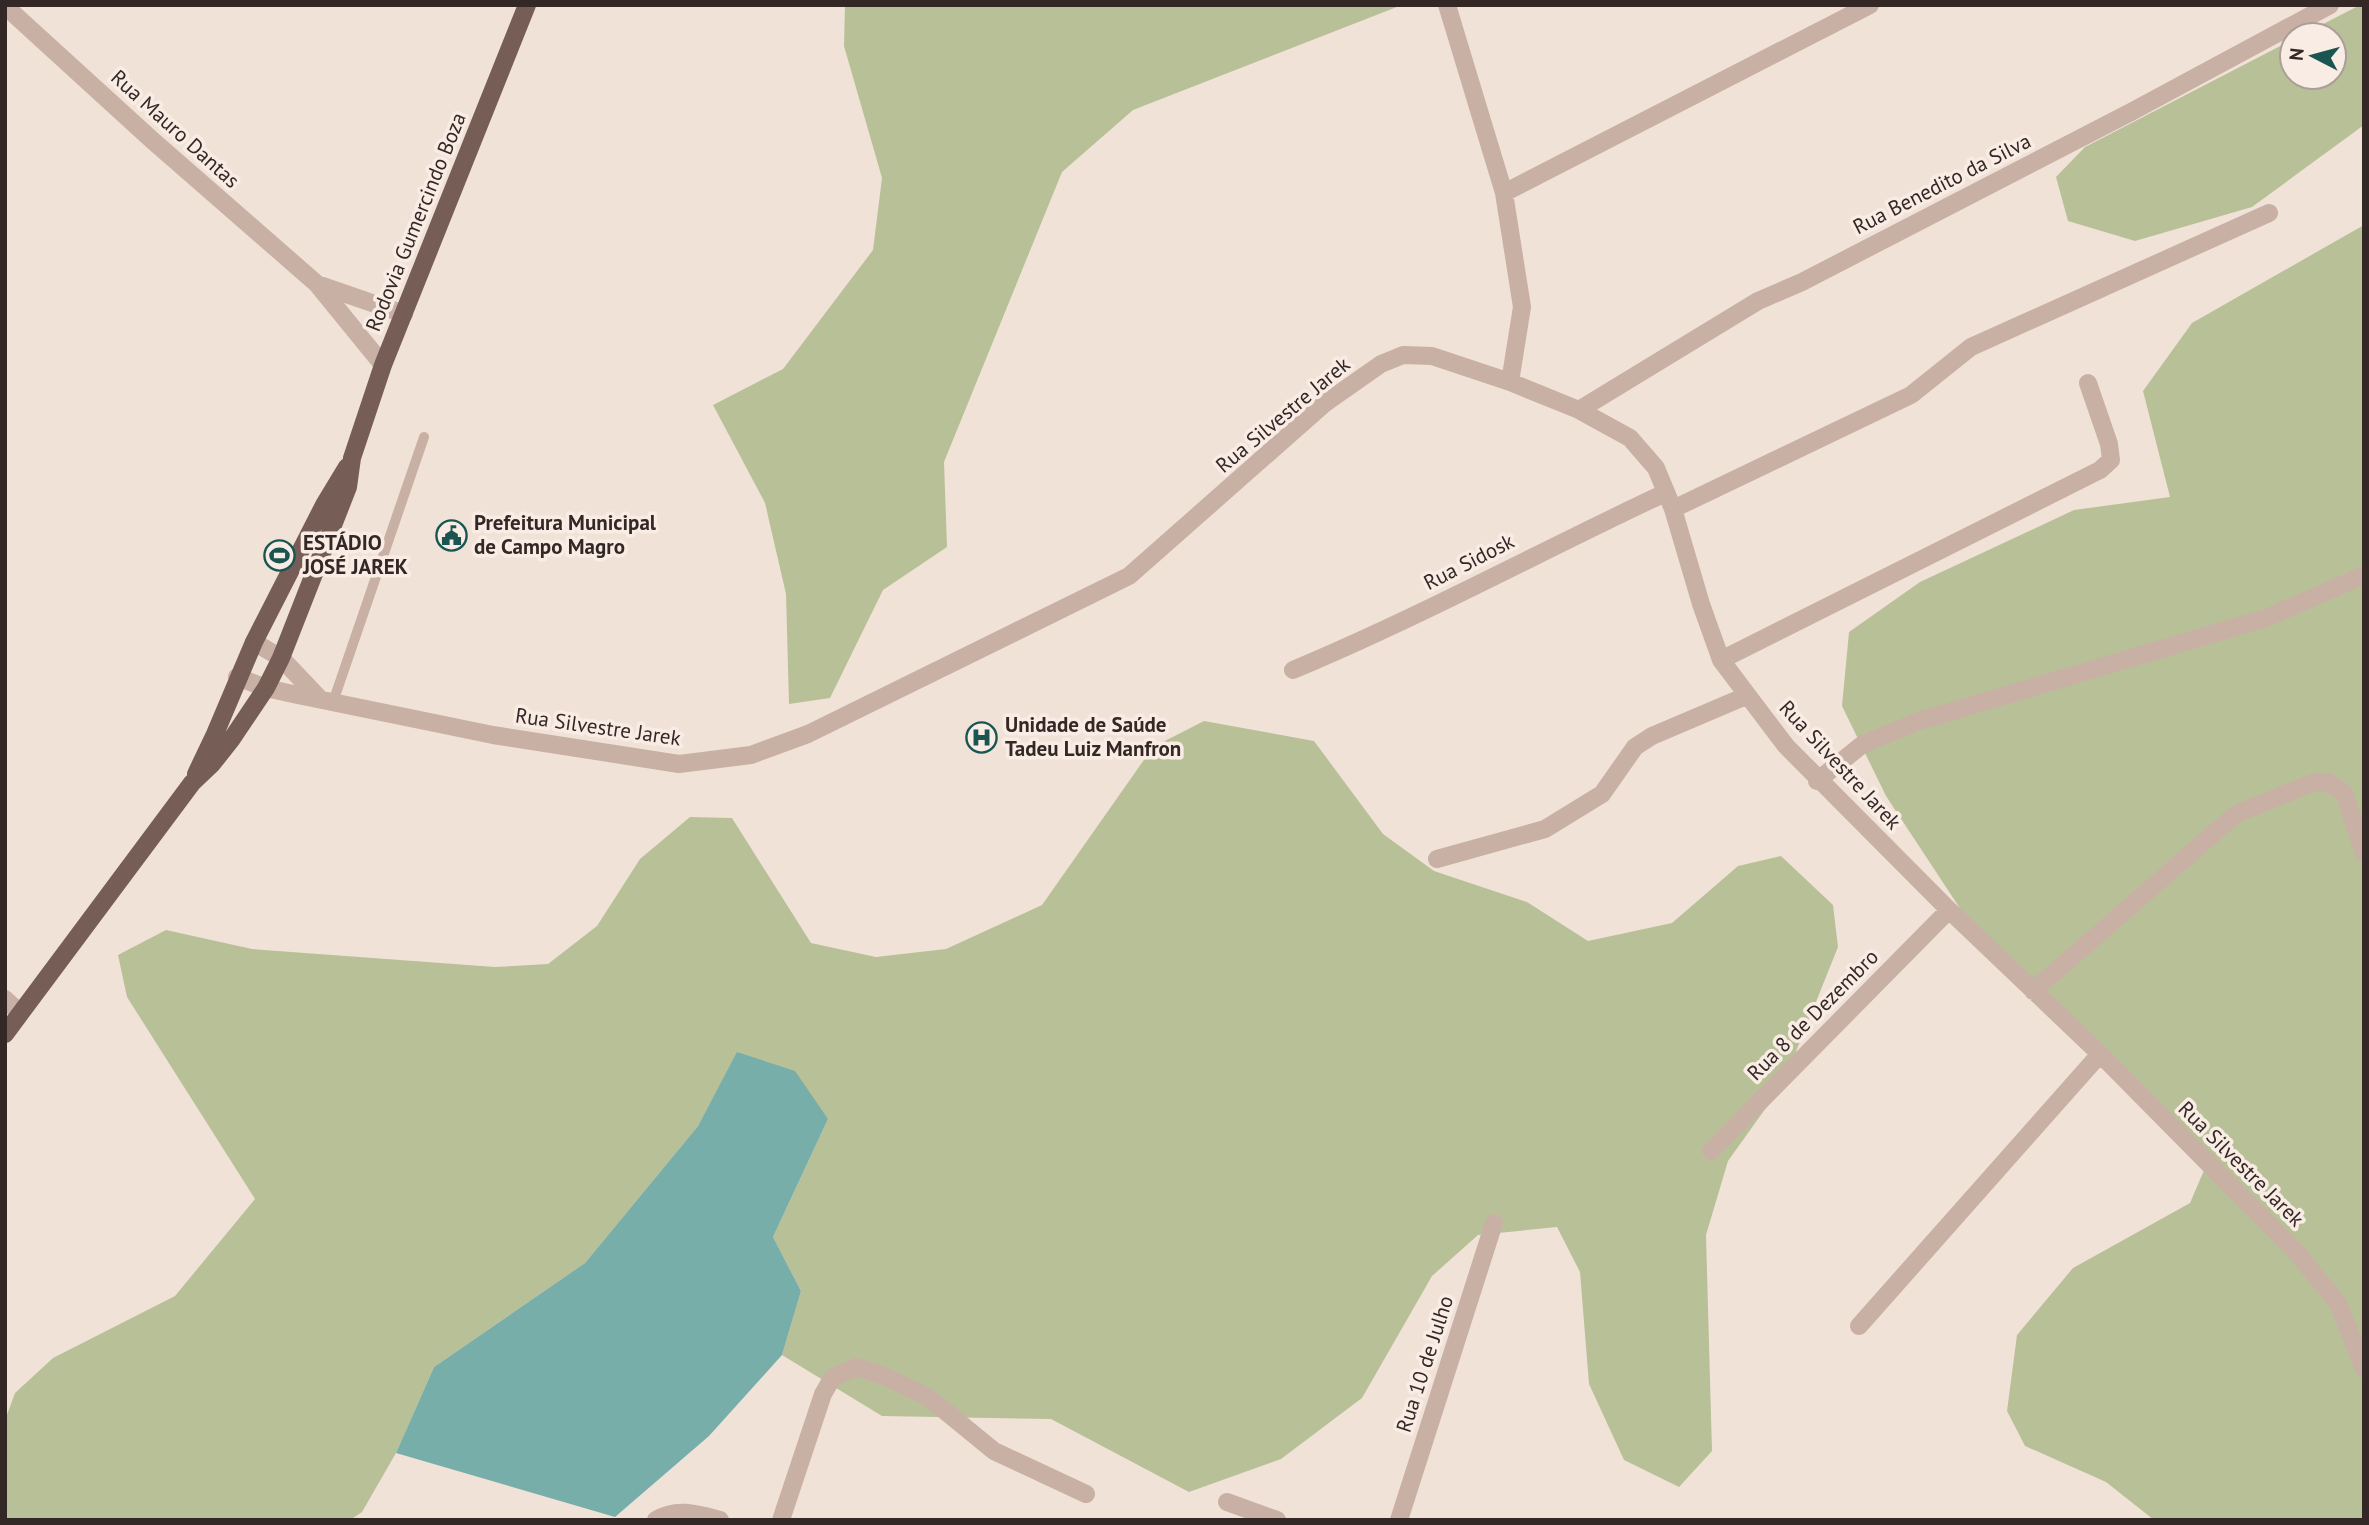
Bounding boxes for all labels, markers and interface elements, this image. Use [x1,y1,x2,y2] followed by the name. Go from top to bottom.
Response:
[2278,21,2348,91] north arrow
[2284,47,2309,62] text: N
[105,64,245,194] street label: Rua Mauro Dantas
[359,108,472,335] street label: Rodovia Gumercindo Boza
[1848,127,2035,240] street label: Rua Benedito da Silva
[1210,351,1355,479] street label: Rua Silvestre Jarek
[474,509,657,560] place label: Prefeitura Municipal de Campo Magro
[434,518,468,552] public building icon: Prefeitura Municipal de Campo Magro
[1419,527,1519,596] street label: Rua Sidosk
[302,529,408,580] place label: ESTÁDIO JOSÉ JAREK
[263,538,297,572] sports icon: ESTÁDIO JOSÉ JAREK
[1774,694,1907,835] street label: Rua Silvestre Jarek
[514,702,683,751] street label: Rua Silvestre Jarek
[1005,711,1181,762] place label: Unidade de Saúde Tadeu Luiz Manfron
[965,720,999,754] hospital icon: Unidade de Saúde Tadeu Luiz Manfron
[1741,943,1884,1086] street label: Rua 8 de Dezembro
[2173,1095,2310,1232] street label: Rua Silvestre Jarek
[1390,1292,1459,1436] street label: Rua 10 de Julho

